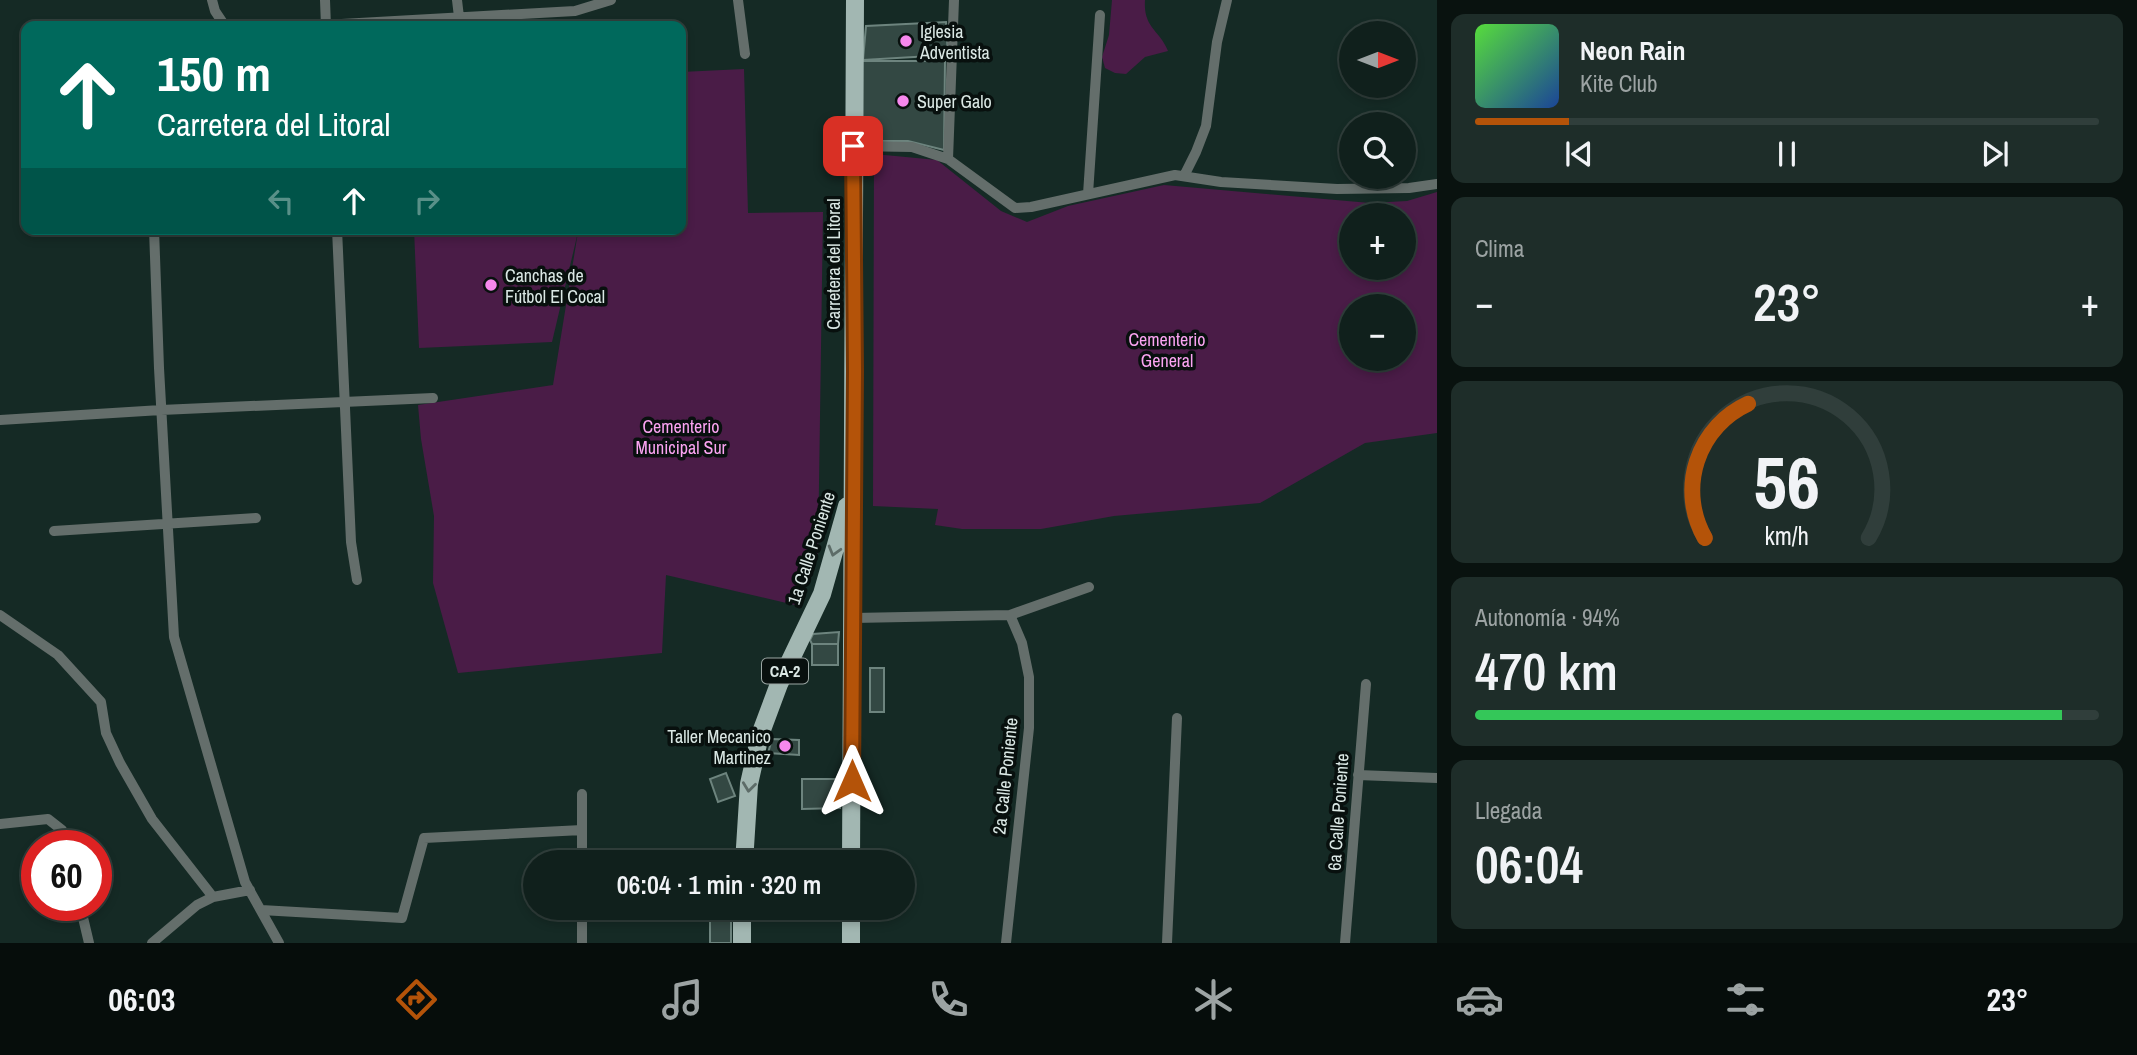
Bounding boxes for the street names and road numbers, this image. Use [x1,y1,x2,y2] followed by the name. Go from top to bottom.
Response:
[821,198,846,330] street label: Carretera del Litoral
[781,488,841,608] street label: 1a Calle Poniente
[762,658,808,684] road number: CA-2
[986,716,1024,836] street label: 2a Calle Poniente
[1321,753,1355,871] street label: 6a Calle Poniente

